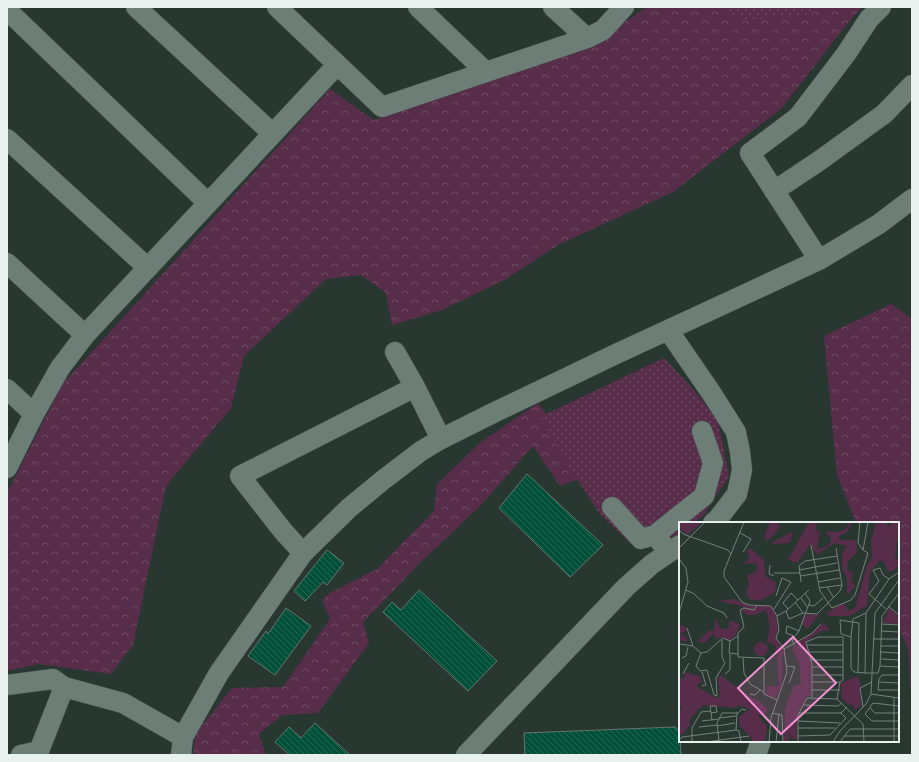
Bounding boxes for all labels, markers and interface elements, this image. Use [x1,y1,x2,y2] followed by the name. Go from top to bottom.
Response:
[679,522,899,742] inset map

